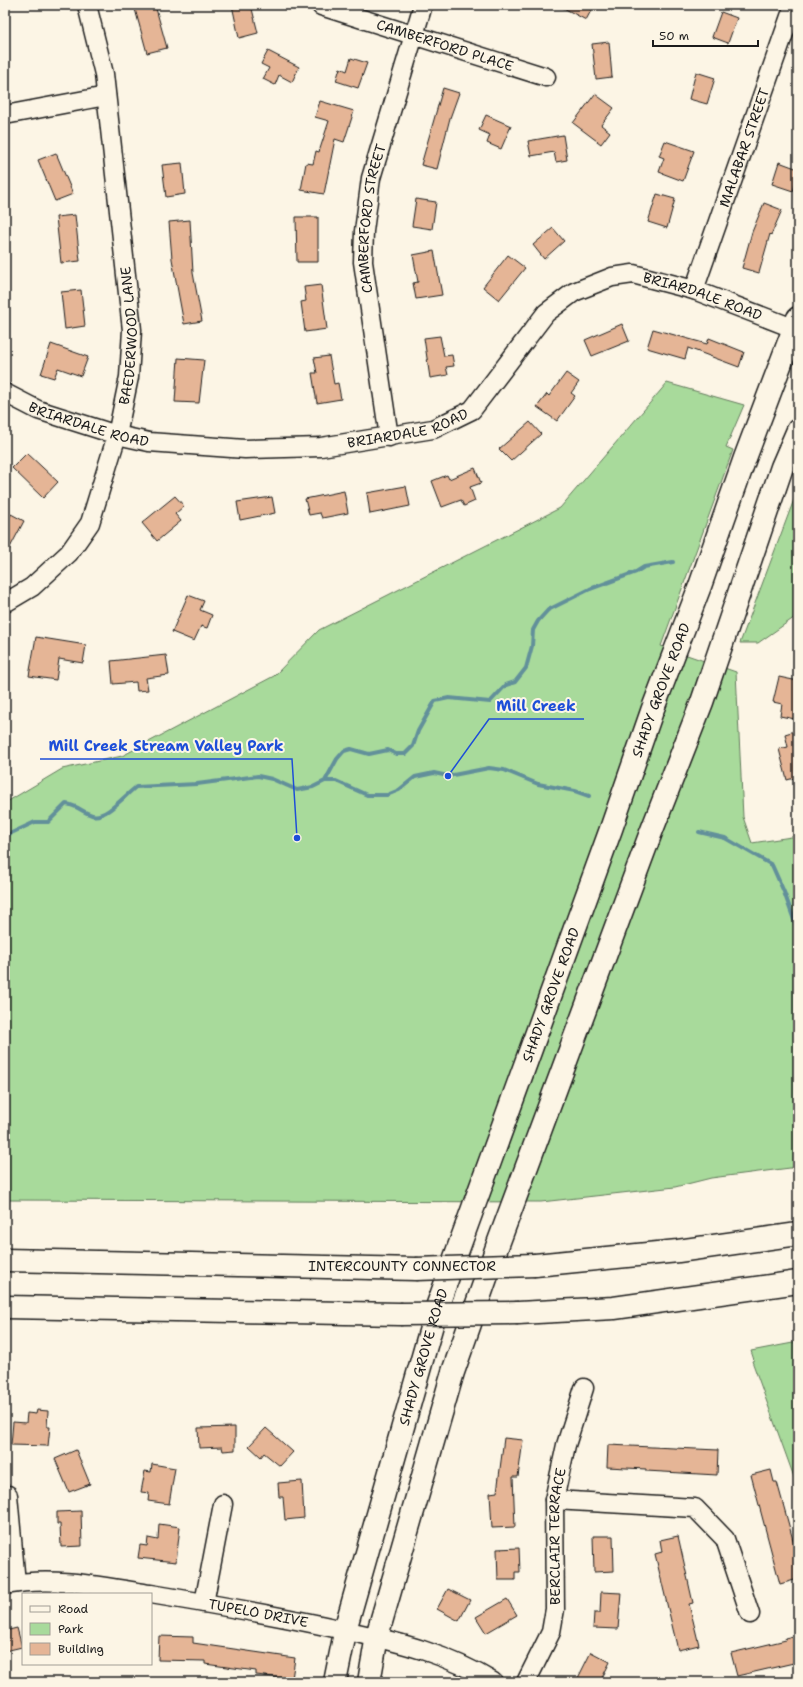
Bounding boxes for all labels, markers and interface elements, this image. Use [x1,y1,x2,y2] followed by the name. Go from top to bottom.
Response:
[374,15,516,75] street label: CAMBERFORD PLACE
[653,22,758,48] scale bar
[659,28,689,44] text: 50 m
[715,85,773,210] street label: MALABAR STREET
[354,141,390,295] street label: CAMBERFORD STREET
[114,265,141,406] street label: BAEDERWOOD LANE
[641,268,765,324] street label: BRIARDALE ROAD
[25,398,150,451] street label: BRIARDALE ROAD
[346,404,471,452] street label: BRIARDALE ROAD
[628,620,694,760] street label: SHADY GROVE ROAD
[489,692,584,719] callout: Mill Creek
[496,696,576,716] text: Mill Creek
[40,732,292,759] callout: Mill Creek Stream Valley Park
[48,736,284,756] text: Mill Creek Stream Valley Park
[518,925,583,1065] street label: SHADY GROVE ROAD
[308,1257,496,1275] street label: INTERCOUNTY CONNECTOR
[395,1286,452,1428] street label: SHADY GROVE ROAD
[544,1466,570,1605] street label: BERCLAIR TERRACE
[22,1593,152,1665] legend
[207,1595,310,1631] street label: TUPELO DRIVE
[58,1601,89,1617] text: Road
[58,1621,84,1637] text: Park
[58,1641,104,1657] text: Building

